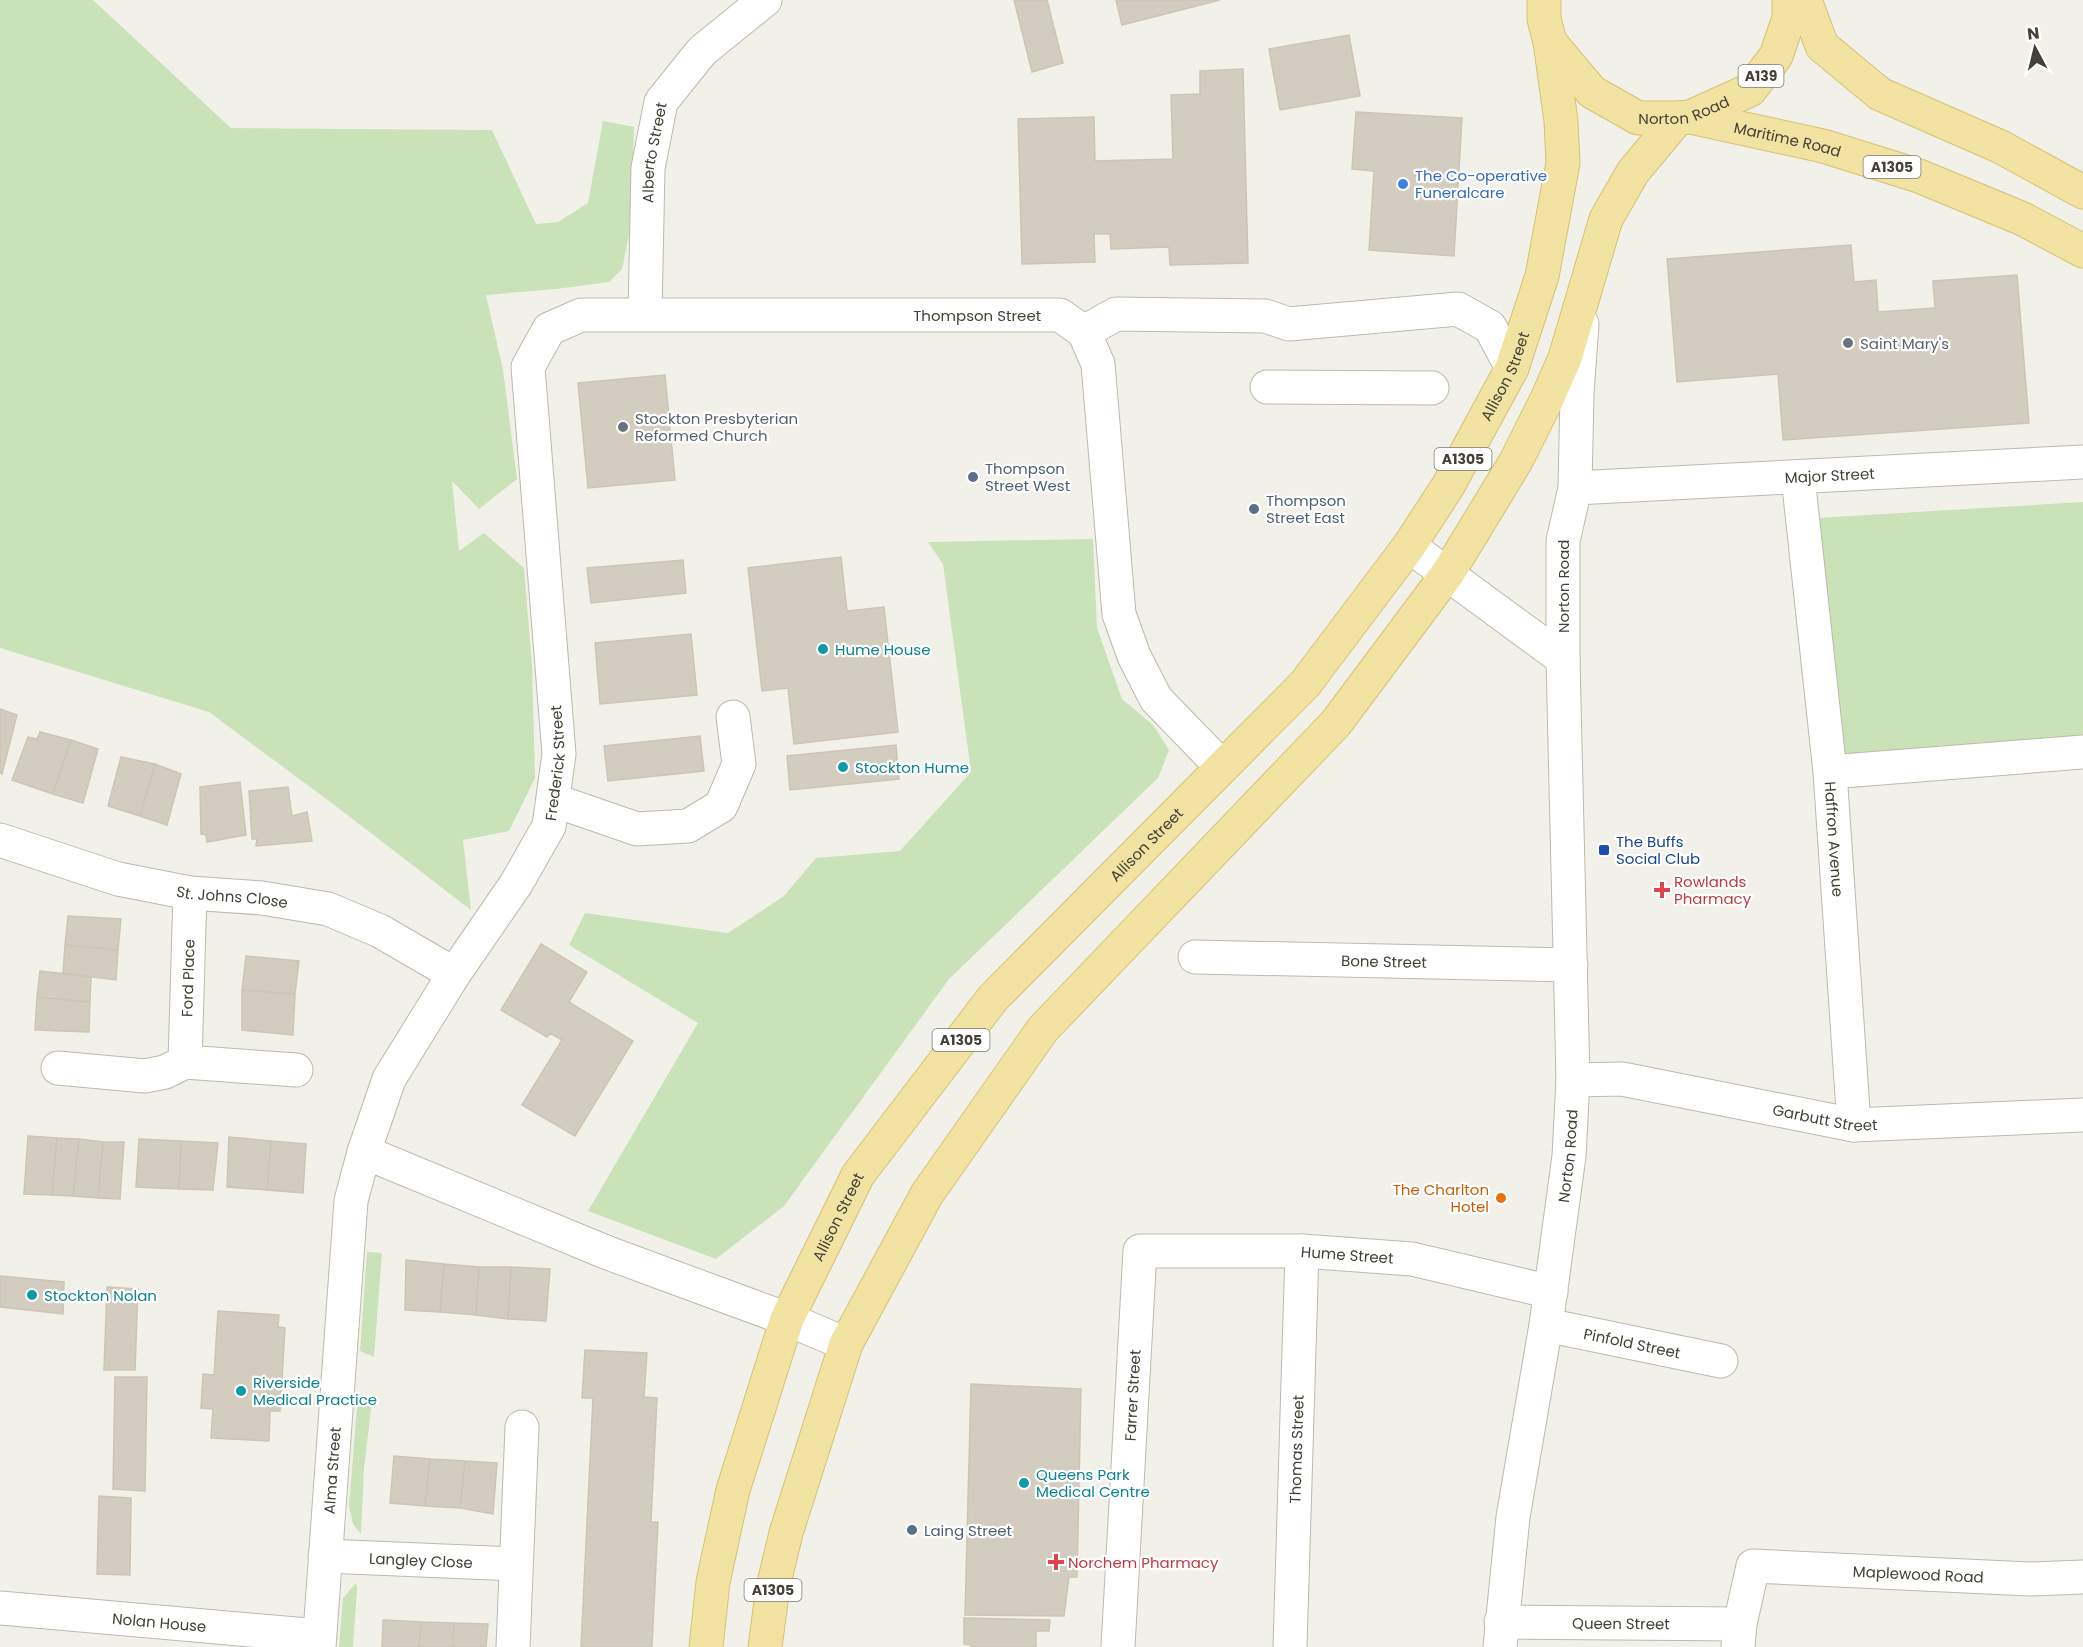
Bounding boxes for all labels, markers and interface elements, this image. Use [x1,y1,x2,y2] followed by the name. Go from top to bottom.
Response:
[2005,18,2065,78] north arrow
[2026,21,2041,46] text: N
[1738,65,1784,87] road number: A139
[1638,90,1732,129] street label: Norton Road
[637,100,671,203] street label: Alberto Street
[1732,116,1844,162] street label: Maritime Road
[1864,156,1920,178] road number: A1305
[1415,165,1547,203] place label: The Co-operative Funeralcare
[1396,177,1410,191] marker: The Co-operative Funeralcare
[913,305,1041,326] street label: Thompson Street
[1475,329,1534,424] street label: Allison Street
[1860,333,1949,354] place label: Saint Mary's
[1841,336,1855,350] marker: Saint Mary's
[635,408,798,446] place label: Stockton Presbyterian Reformed Church
[616,420,630,434] marker: Stockton Presbyterian Reformed Church
[1434,448,1492,470] road number: A1305
[985,458,1070,496] place label: Thompson Street West
[1784,462,1875,488] street label: Major Street
[966,470,980,484] marker: Thompson Street West
[1266,490,1346,528] place label: Thompson Street East
[1247,502,1261,516] marker: Thompson Street East
[1553,540,1574,633] street label: Norton Road
[835,639,930,660] place label: Hume House
[816,642,830,656] marker: Hume House
[539,704,570,822] street label: Frederick Street
[855,757,969,778] place label: Stockton Hume
[836,760,850,774] marker: Stockton Hume
[1820,781,1849,898] street label: Haffron Avenue
[1105,803,1187,886] street label: Allison Street
[1616,831,1700,869] place label: The Buffs Social Club
[1597,843,1611,857] marker: The Buffs Social Club
[1674,871,1752,909] place label: Rowlands Pharmacy
[175,880,290,913] street label: St. Johns Close
[1655,883,1669,897] marker: Rowlands Pharmacy
[176,939,199,1017] street label: Ford Place
[1341,950,1427,972] street label: Bone Street
[932,1029,990,1051] road number: A1305
[1771,1099,1878,1136] street label: Garbutt Street
[1552,1109,1582,1204] street label: Norton Road
[807,1169,868,1264] street label: Allison Street
[1393,1179,1489,1217] place label: The Charlton Hotel
[1494,1191,1508,1205] marker: The Charlton Hotel
[1300,1240,1394,1268] street label: Hume Street
[44,1285,157,1306] place label: Stockton Nolan
[25,1288,39,1302] marker: Stockton Nolan
[1582,1323,1682,1363] street label: Pinfold Street
[1119,1349,1145,1442] street label: Farrer Street
[253,1372,377,1410] place label: Riverside Medical Practice
[234,1384,248,1398] marker: Riverside Medical Practice
[1284,1394,1308,1504] street label: Thomas Street
[318,1426,345,1515] street label: Alma Street
[1036,1464,1150,1502] place label: Queens Park Medical Centre
[1017,1476,1031,1490] marker: Queens Park Medical Centre
[924,1520,1012,1541] place label: Laing Street
[905,1523,919,1537] marker: Laing Street
[369,1547,473,1573] street label: Langley Close
[1068,1552,1219,1573] place label: Norchem Pharmacy
[1049,1555,1063,1569] marker: Norchem Pharmacy
[1852,1560,1984,1587] street label: Maplewood Road
[744,1579,802,1601] road number: A1305
[111,1607,207,1637] street label: Nolan House
[1572,1612,1670,1634] street label: Queen Street

